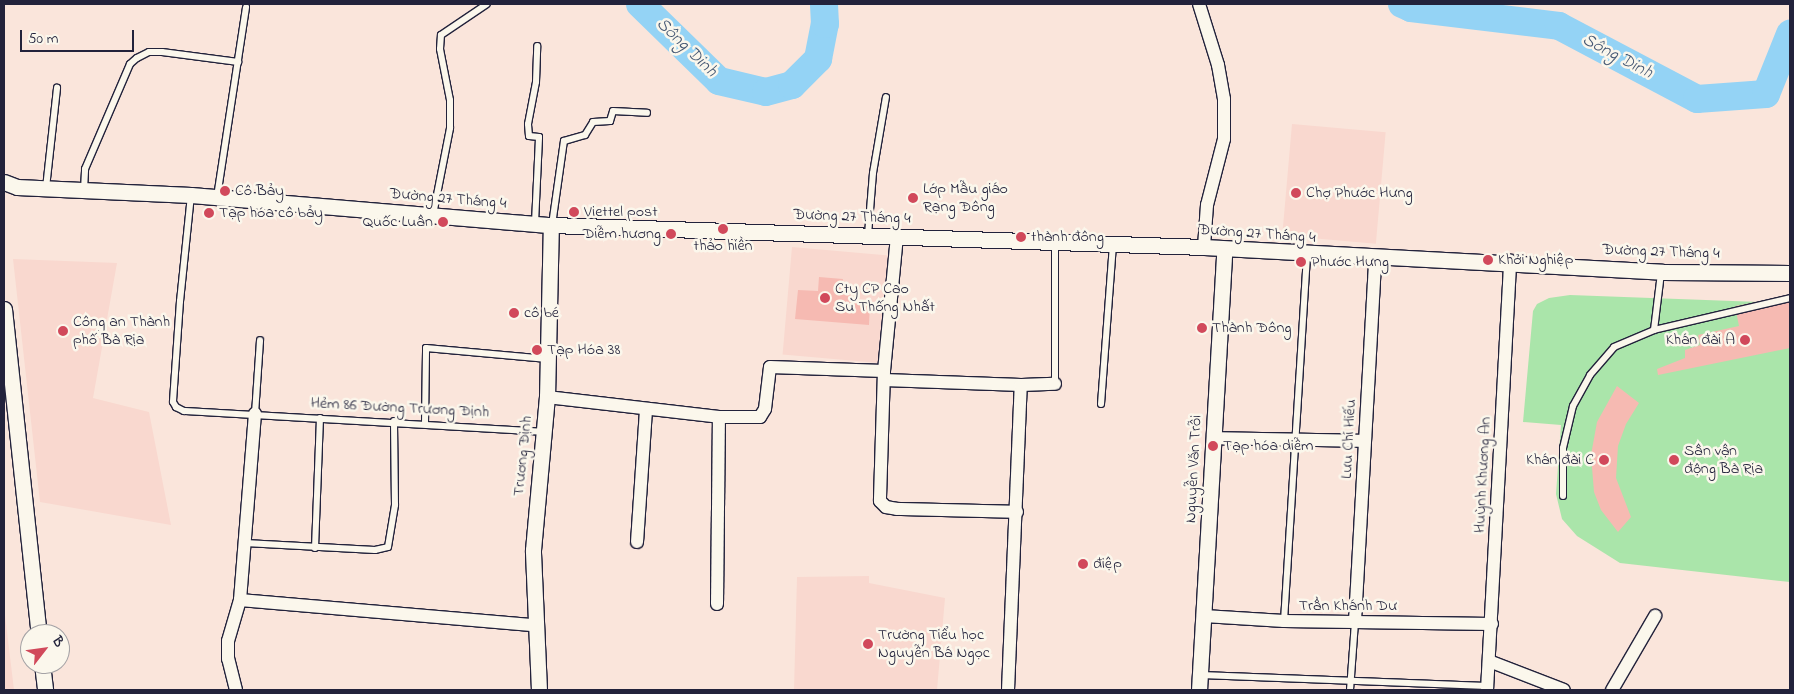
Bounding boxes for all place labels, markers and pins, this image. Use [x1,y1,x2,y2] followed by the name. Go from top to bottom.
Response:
[923,179,1008,217] place label: Lớp Mẫu giáo Rạng Đông
[235,181,284,201] place label: Cô Bảy
[1306,183,1413,203] place label: Chợ Phước Hưng
[219,185,231,197] marker: Cô Bảy
[1290,187,1302,199] marker: Chợ Phước Hưng
[907,192,919,204] marker: Lớp Mẫu giáo Rạng Đông
[584,202,658,222] place label: Viettel post
[219,203,323,223] place label: Tạp hóa cô bảy
[568,206,580,218] marker: Viettel post
[203,207,215,219] marker: Tạp hóa cô bảy
[363,212,433,232] place label: Quốc Luân
[437,216,449,228] marker: Quốc Luân
[717,223,729,235] marker: thảo hiền
[583,224,661,244] place label: Diễm hương
[1031,227,1104,247] place label: thành đông
[665,228,677,240] marker: Diễm hương
[1015,231,1027,243] marker: thành đông
[694,236,752,256] place label: thảo hiền
[1498,250,1573,270] place label: Khởi Nghiệp
[1311,252,1389,272] place label: Phước Hưng
[1482,254,1494,266] marker: Khởi Nghiệp
[1295,256,1307,268] marker: Phước Hưng
[835,279,935,317] place label: Cty CP Cao Su Thống Nhất
[819,292,831,304] marker: Cty CP Cao Su Thống Nhất
[524,303,559,323] place label: cô bé
[508,307,520,319] marker: cô bé
[73,312,170,350] place label: Công an Thành phố Bà Rịa
[1212,318,1292,338] place label: Thành Đông
[1196,322,1208,334] marker: Thành Đông
[57,325,69,337] marker: Công an Thành phố Bà Rịa
[1666,330,1735,350] place label: Khán đài A
[1739,334,1751,346] marker: Khán đài A
[547,340,620,360] place label: Tạp Hóa 38
[531,344,543,356] marker: Tạp Hóa 38
[1223,436,1314,456] place label: Tạp hóa diễm
[1207,440,1219,452] marker: Tạp hóa diễm
[1684,441,1763,479] place label: Sân vận động Bà Rịa
[1526,450,1594,470] place label: Khán đài C
[1598,454,1610,466] marker: Khán đài C
[1668,454,1680,466] marker: Sân vận động Bà Rịa
[1093,554,1122,574] place label: điệp
[1077,558,1089,570] marker: điệp
[878,625,990,663] place label: Trường Tiểu học Nguyễn Bá Ngọc
[862,638,874,650] marker: Trường Tiểu học Nguyễn Bá Ngọc

